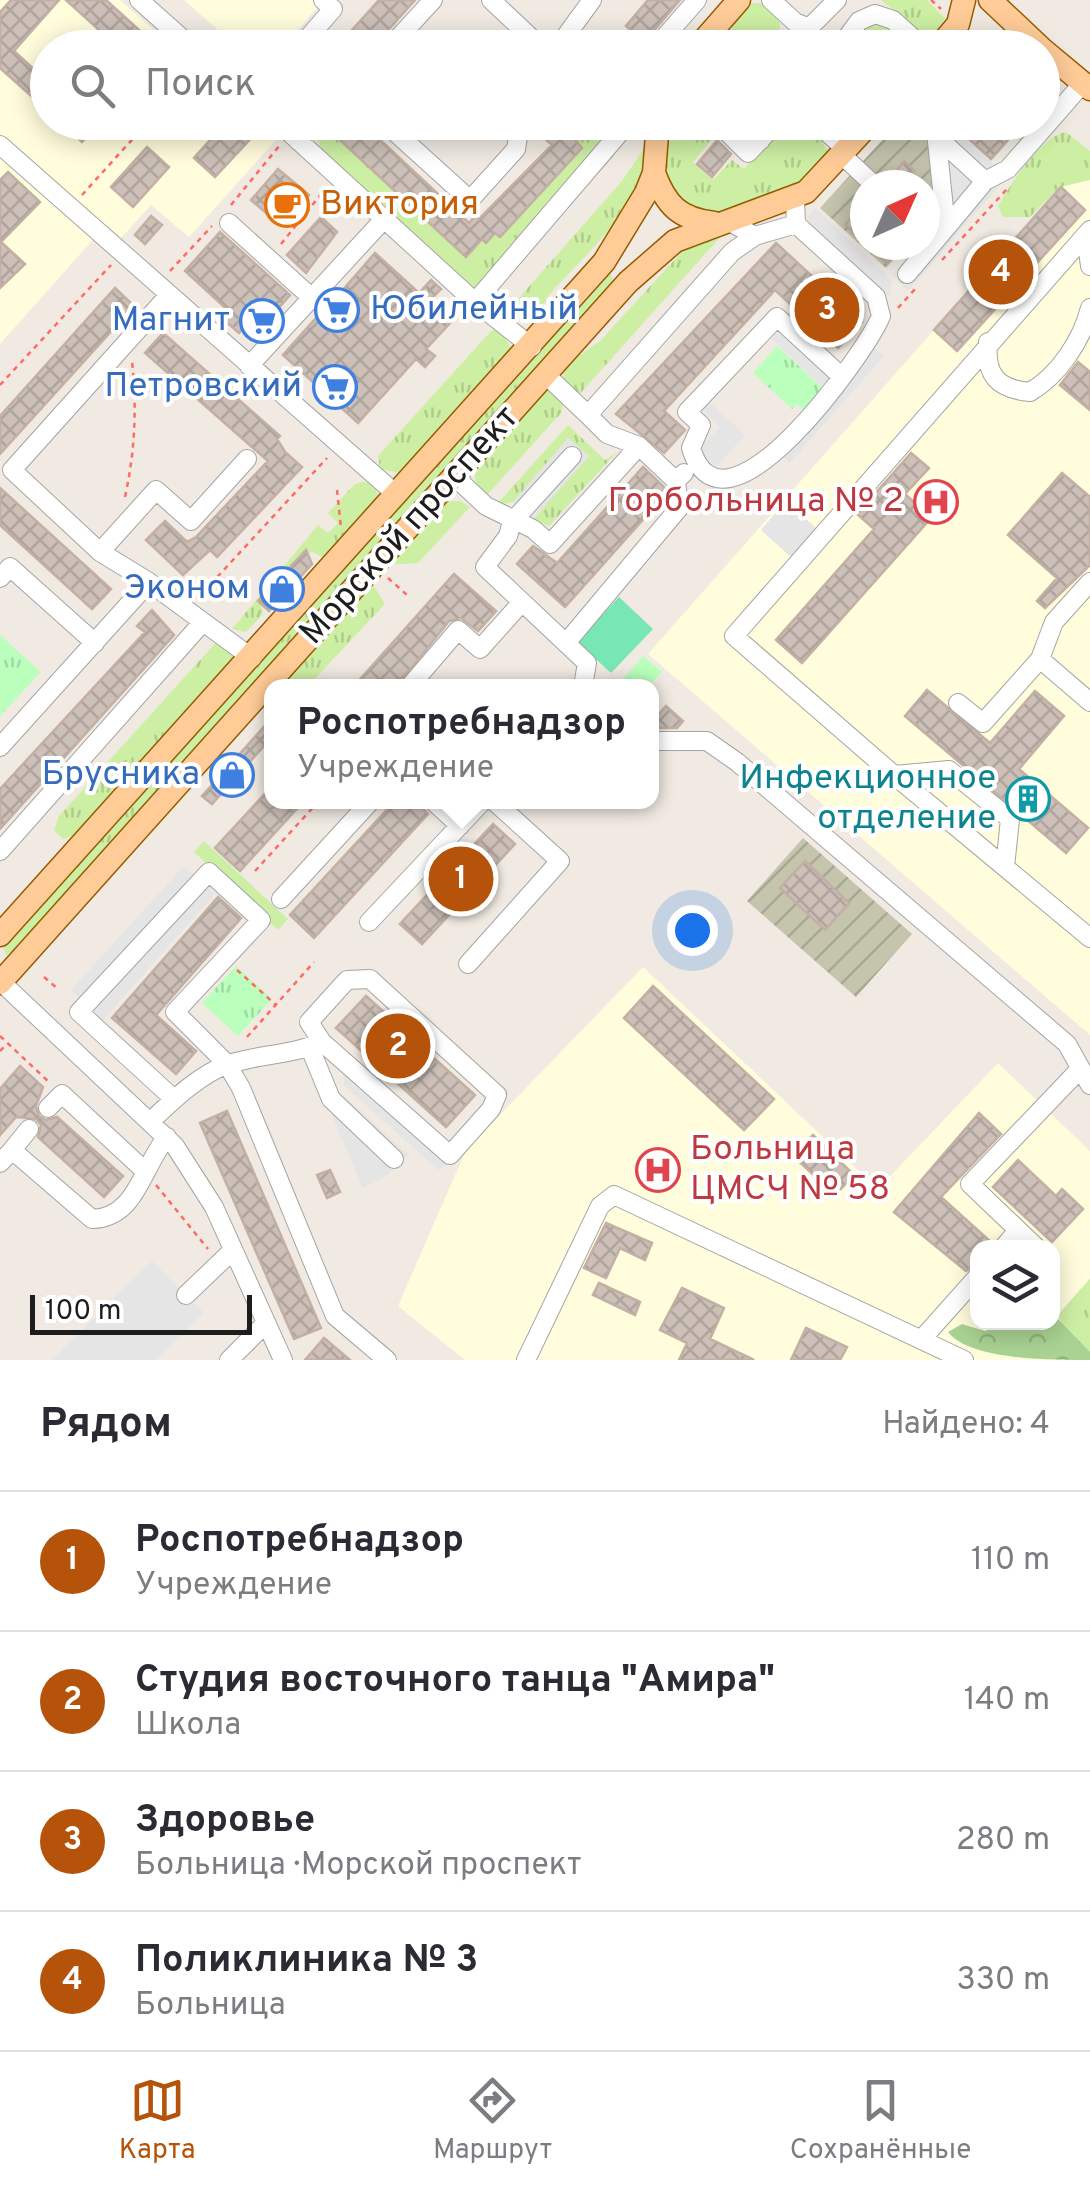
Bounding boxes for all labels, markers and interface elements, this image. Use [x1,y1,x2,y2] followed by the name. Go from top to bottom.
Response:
[30,30,1060,140] search box
[65,58,120,113] icon: search
[145,61,256,110] text: Поиск
[850,170,940,260] north arrow
[264,182,310,228] cafe icon: Виктория
[320,183,479,227] place label: Виктория
[968,234,1034,310] pin: 4
[794,272,860,348] pin: 3
[314,287,360,333] supermarket icon: Юбилейный
[370,288,578,332] place label: Юбилейный
[239,298,285,344] supermarket icon: Магнит
[112,299,230,343] place label: Магнит
[312,364,358,410] supermarket icon: Петровский
[104,365,302,409] place label: Петровский
[291,397,529,655] street label: Морской проспект
[913,479,959,525] hospital icon: Горбольница № 2
[608,480,904,524] place label: Горбольница № 2
[259,566,305,612] shop icon: Эконом
[124,567,250,611] place label: Эконом
[264,679,659,809] popup
[297,700,626,749] text: Роспотребнадзор
[297,749,494,789] text: Учреждение
[209,752,255,798] shop icon: Брусника
[41,753,200,797] place label: Брусника
[739,757,996,841] place label: Инфекционное отделение
[1005,776,1051,822] building icon: Инфекционное отделение
[428,842,494,916] pin: 1
[667,905,718,956] your location
[366,1008,430,1084] pin: 2
[690,1128,890,1212] place label: Больница ЦМСЧ № 58
[635,1147,681,1193] hospital icon: Больница ЦМСЧ № 58
[970,1240,1060,1330] map controls
[970,1240,1060,1330] button: layers
[30,1290,252,1334] scale bar
[45,1294,121,1330] text: 100 m
[40,1399,172,1452] text: Рядом
[882,1405,1050,1445] text: Найдено: 4
[135,1517,464,1566] text: Роспотребнадзор
[66,1541,79,1581] text: 1
[971,1541,1050,1581] text: 110 m
[135,1566,332,1606] text: Учреждение
[135,1657,775,1706] text: Студия восточного танца "Амира"
[63,1681,82,1721] text: 2
[964,1681,1050,1721] text: 140 m
[135,1706,241,1746] text: Школа
[135,1797,315,1846] text: Здоровье
[63,1821,82,1861] text: 3
[956,1821,1050,1861] text: 280 m
[135,1846,581,1886] text: Больница · Морской проспект
[135,1937,478,1986] text: Поликлиника № 3
[62,1961,83,2001] text: 4
[957,1961,1050,2001] text: 330 m
[135,1986,286,2026] text: Больница
[119,2073,195,2169] tab: Карта
[433,2073,552,2169] tab: Маршрут
[790,2073,971,2169] tab: Сохранённые

